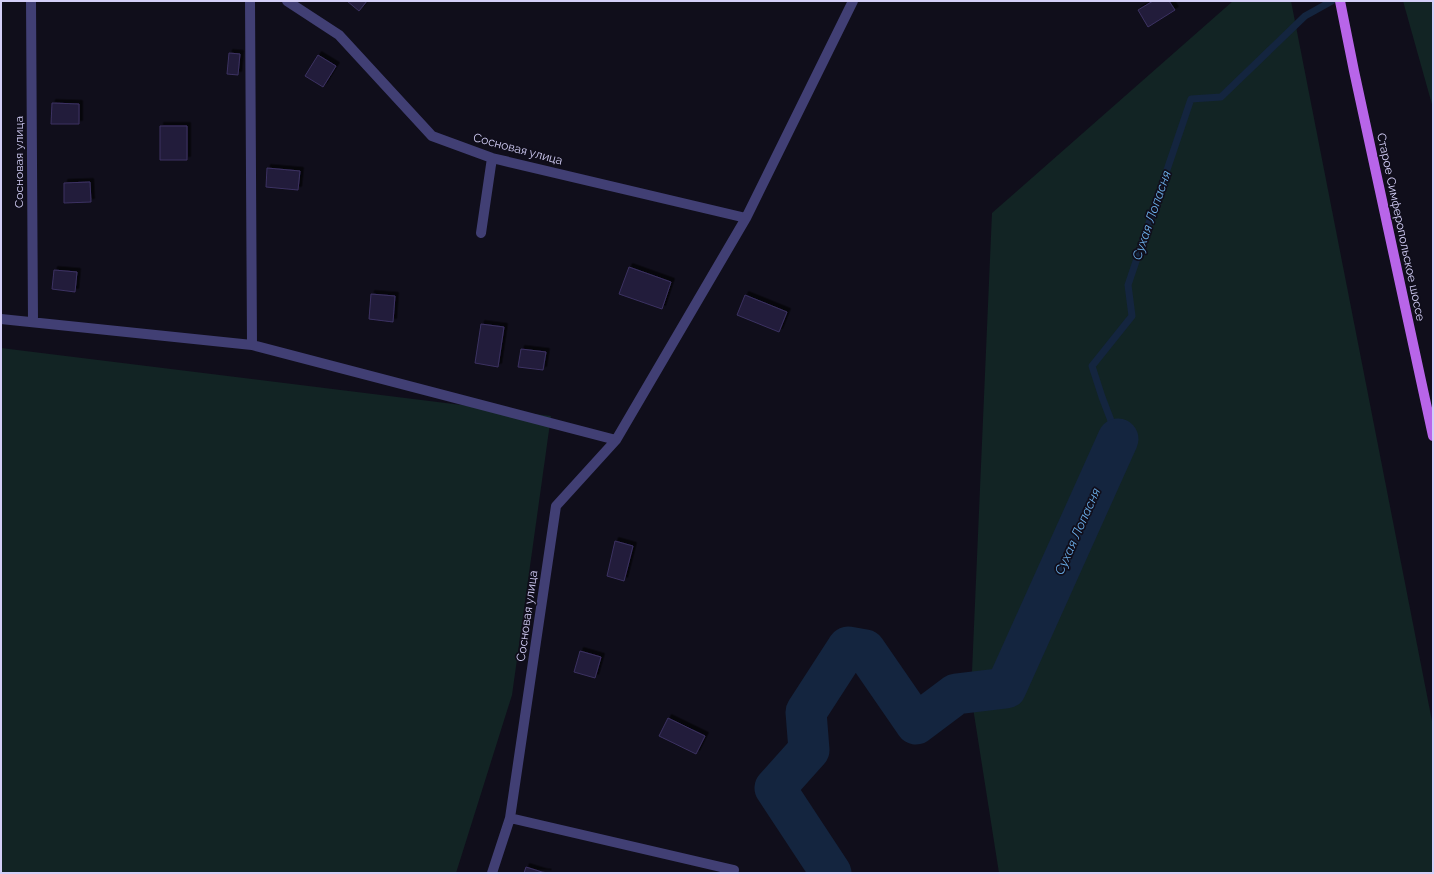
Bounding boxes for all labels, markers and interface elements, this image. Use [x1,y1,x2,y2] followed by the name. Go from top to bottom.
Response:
[12,116,26,208] street label: Сосновая улица
[472,130,564,168] street label: Сосновая улица
[1374,132,1428,322] street label: Старое Симферопольское шоссе
[1129,168,1174,262] water label: Сухая Лопасня
[1052,485,1103,577] water label: Сухая Лопасня
[514,569,540,663] street label: Сосновая улица

